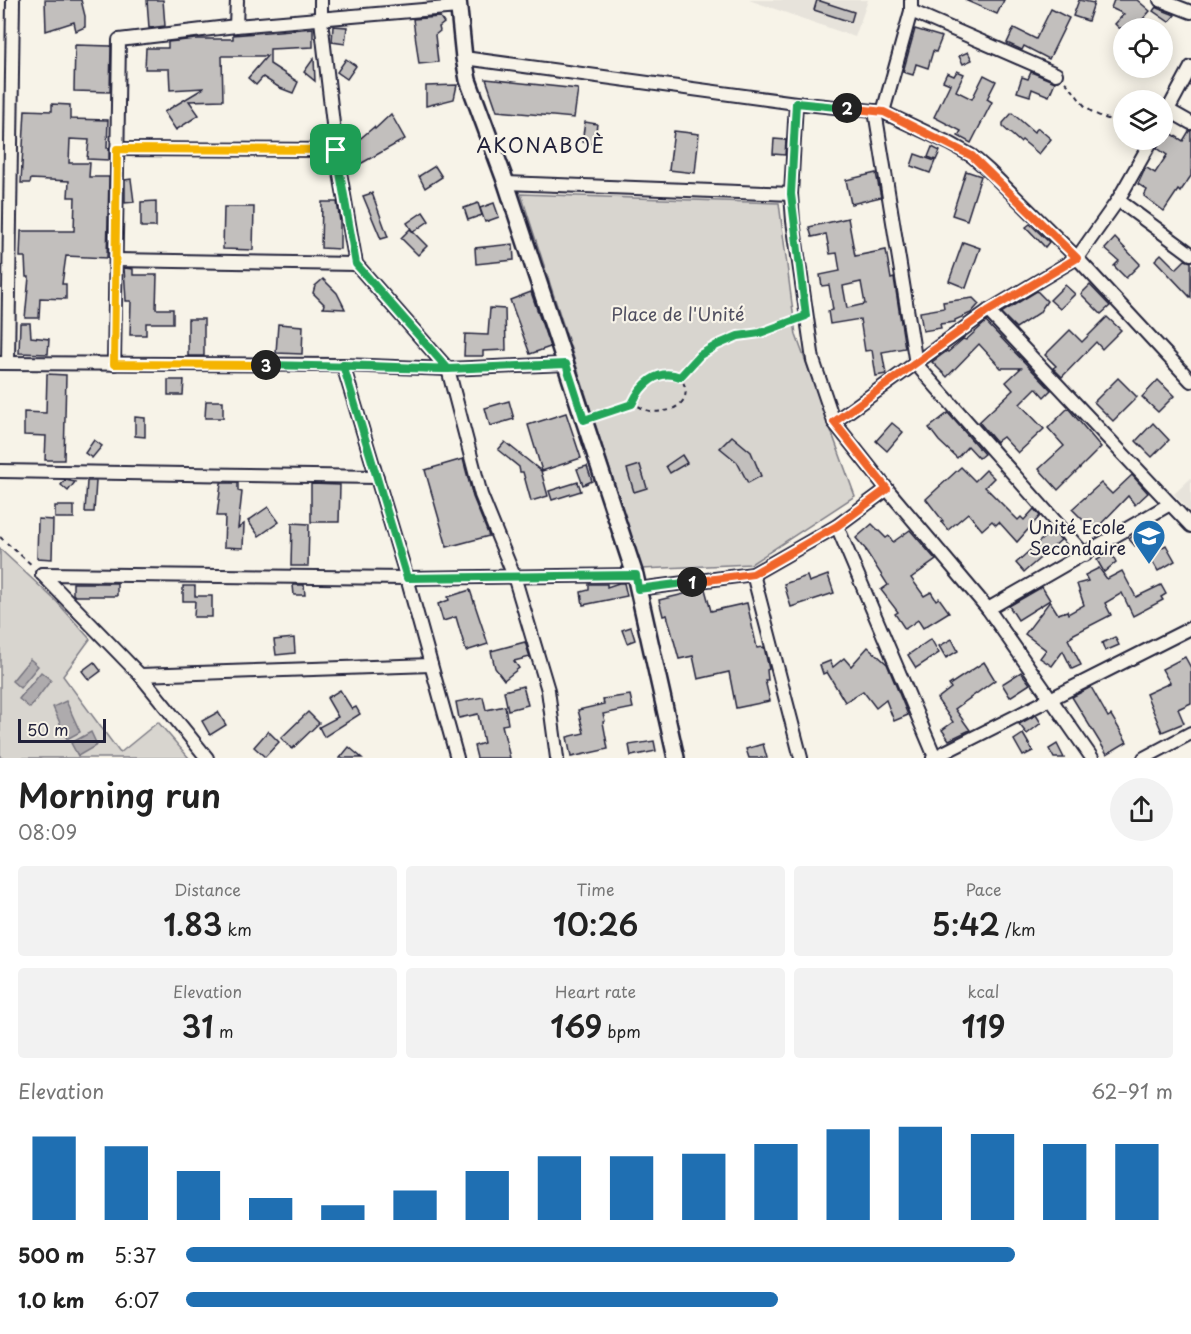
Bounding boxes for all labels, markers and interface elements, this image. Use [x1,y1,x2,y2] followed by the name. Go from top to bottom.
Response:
[1113,18,1173,150] map controls
[1113,18,1173,78] button: locate
[1113,90,1173,150] button: layers
[832,93,862,123] pin: 2
[841,96,853,120] text: 2
[310,124,361,175] pin
[476,130,606,160] district label: AKONABOÈ
[319,133,352,166] icon: arrive
[611,300,745,327] park label: Place de l'Unité
[251,350,281,380] pin: 3
[261,353,271,377] text: 3
[1028,513,1126,561] place label: Unité Ecole Secondaire
[1131,518,1167,565] school or university icon: Unité Ecole Secondaire
[677,567,707,597] pin: 1
[688,570,696,594] text: 1
[18,716,106,744] scale bar
[27,717,68,741] text: 50 m
[18,769,221,819] text: Morning run
[1110,778,1173,841] button: share
[18,817,77,847] text: 08:09
[174,877,241,901] text: Distance
[577,877,614,901] text: Time
[965,877,1002,901] text: Pace
[163,901,222,946] text: 1.83
[553,901,638,946] text: 10:26
[931,901,1000,946] text: 5:42
[222,917,252,941] text: km
[1000,917,1036,941] text: /km
[173,979,242,1003] text: Elevation
[555,979,636,1003] text: Heart rate
[968,979,999,1003] text: kcal
[182,1003,214,1048] text: 31
[550,1003,602,1048] text: 169
[961,1003,1006,1048] text: 119
[214,1019,233,1043] text: m
[602,1019,641,1043] text: bpm
[18,1076,104,1106] text: Elevation
[1091,1076,1173,1106] text: 62–91 m
[18,1240,85,1270] text: 500 m
[114,1240,156,1270] text: 5:37
[18,1285,85,1315] text: 1.0 km
[114,1285,159,1315] text: 6:07

